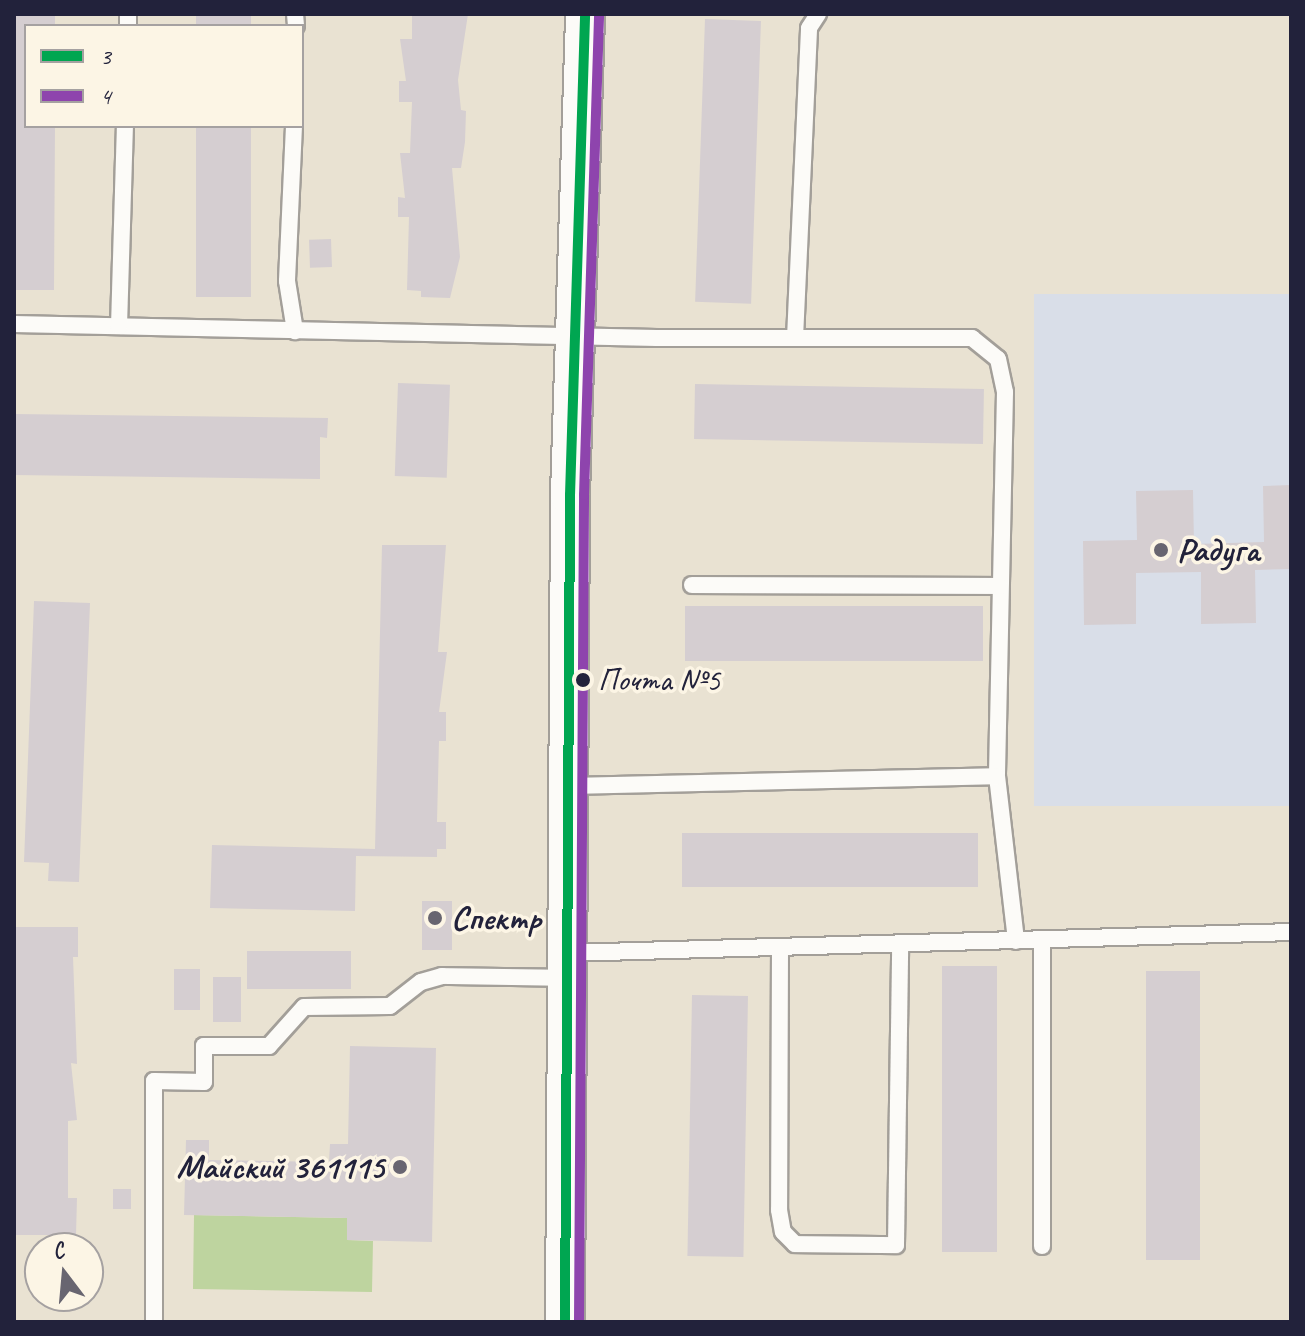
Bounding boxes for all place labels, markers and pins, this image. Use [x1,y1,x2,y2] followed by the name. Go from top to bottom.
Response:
[1177,530,1259,570] place label: Радуга
[1152,541,1170,559] marker: Радуга
[598,661,720,699] place label: Почта №5
[575,672,591,688] marker: Почта №5
[451,898,541,938] place label: Спектр
[426,909,444,927] marker: Спектр
[176,1147,384,1187] place label: Майский 361115
[391,1158,409,1176] marker: Майский 361115

